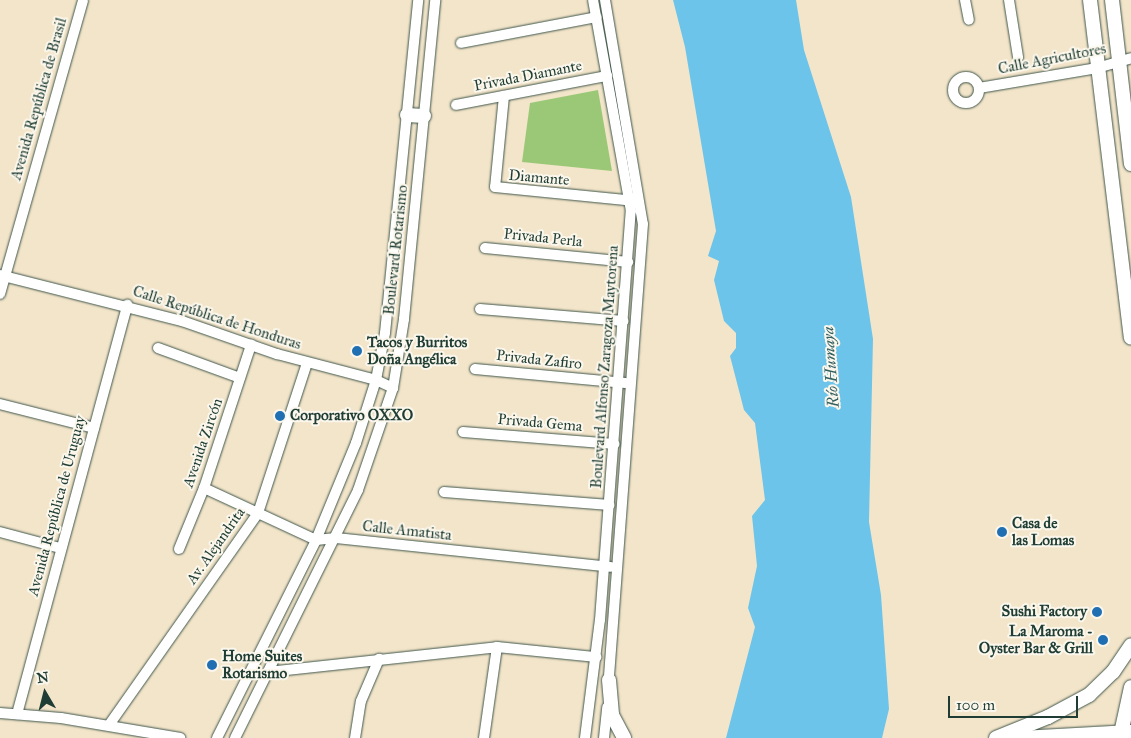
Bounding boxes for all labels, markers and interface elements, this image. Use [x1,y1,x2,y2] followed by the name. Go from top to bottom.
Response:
[7,16,71,182] street label: Avenida República de Brasil
[997,40,1107,78] street label: Calle Agricultores
[473,57,583,95] street label: Privada Diamante
[508,166,570,190] street label: Diamante
[380,184,412,316] street label: Boulevard Rotarismo
[503,225,583,251] street label: Privada Perla
[588,245,622,489] street label: Boulevard Alfonso Zaragoza Maytorena
[130,282,304,354] street label: Calle República de Honduras
[819,326,843,408] water label: Río Humaya
[367,333,467,368] place label: Tacos y Burritos Doña Angélica
[351,345,363,357] marker: Tacos y Burritos Doña Angélica
[495,347,583,373] street label: Privada Zafiro
[179,396,227,490] street label: Avenida Zircón
[290,407,413,425] place label: Corporativo OXXO
[274,410,286,422] marker: Corporativo OXXO
[497,410,583,436] street label: Privada Gema
[24,414,90,598] street label: Avenida República de Uruguay
[183,504,249,588] street label: Av. Alejandrita
[1012,514,1074,549] place label: Casa de las Lomas
[361,517,453,545] street label: Calle Amatista
[996,526,1008,538] marker: Casa de las Lomas
[1002,603,1087,621] place label: Sushi Factory
[1091,606,1103,618] marker: Sushi Factory
[979,622,1093,657] place label: La Maroma - Oyster Bar & Grill
[1097,634,1109,646] marker: La Maroma - Oyster Bar & Grill
[222,647,302,682] place label: Home Suites Rotarismo
[206,659,218,671] marker: Home Suites Rotarismo
[20,668,70,718] north arrow
[36,668,50,687] text: N
[951,686,1081,718] scale bar
[956,696,995,714] text: 100 m

